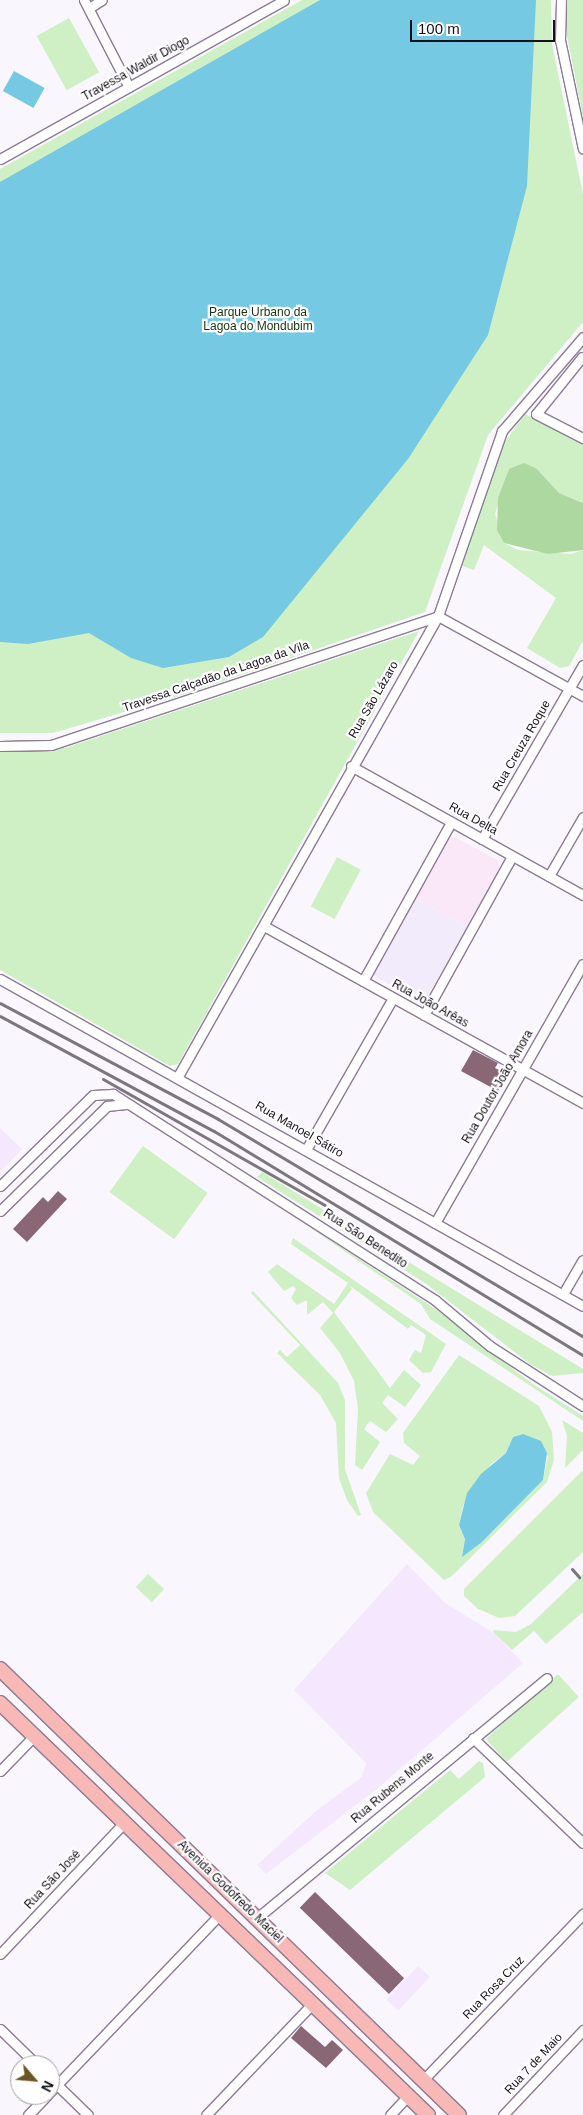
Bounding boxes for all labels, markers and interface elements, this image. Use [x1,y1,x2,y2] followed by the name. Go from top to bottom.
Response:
[413,10,558,42] scale bar
[418,20,460,37] text: 100 m
[80,33,192,105] street label: Travessa Waldir Diogo
[203,306,313,334] park label: Parque Urbano da Lagoa do Mondubim
[121,638,311,716] street label: Travessa Calçadão da Lagoa da Vila
[346,659,402,741] street label: Rua São Lázaro
[490,698,554,794] street label: Rua Creuza Roque
[446,800,500,838] street label: Rua Delta
[389,977,471,1031] street label: Rua João Arêas
[459,1027,537,1147] street label: Rua Doutor João Amora
[252,1099,346,1161] street label: Rua Manoel Sátiro
[320,1206,410,1272] street label: Rua São Benedito
[349,1749,437,1827] street label: Rua Rubens Monte
[174,1838,286,1946] street label: Avenida Godofredo Maciel
[22,1848,84,1912] street label: Rua São José
[460,1953,528,2023] street label: Rua Rosa Cruz
[502,2031,566,2097] street label: Rua 7 de Maio
[10,2055,60,2105] north arrow
[38,2078,57,2094] text: N

